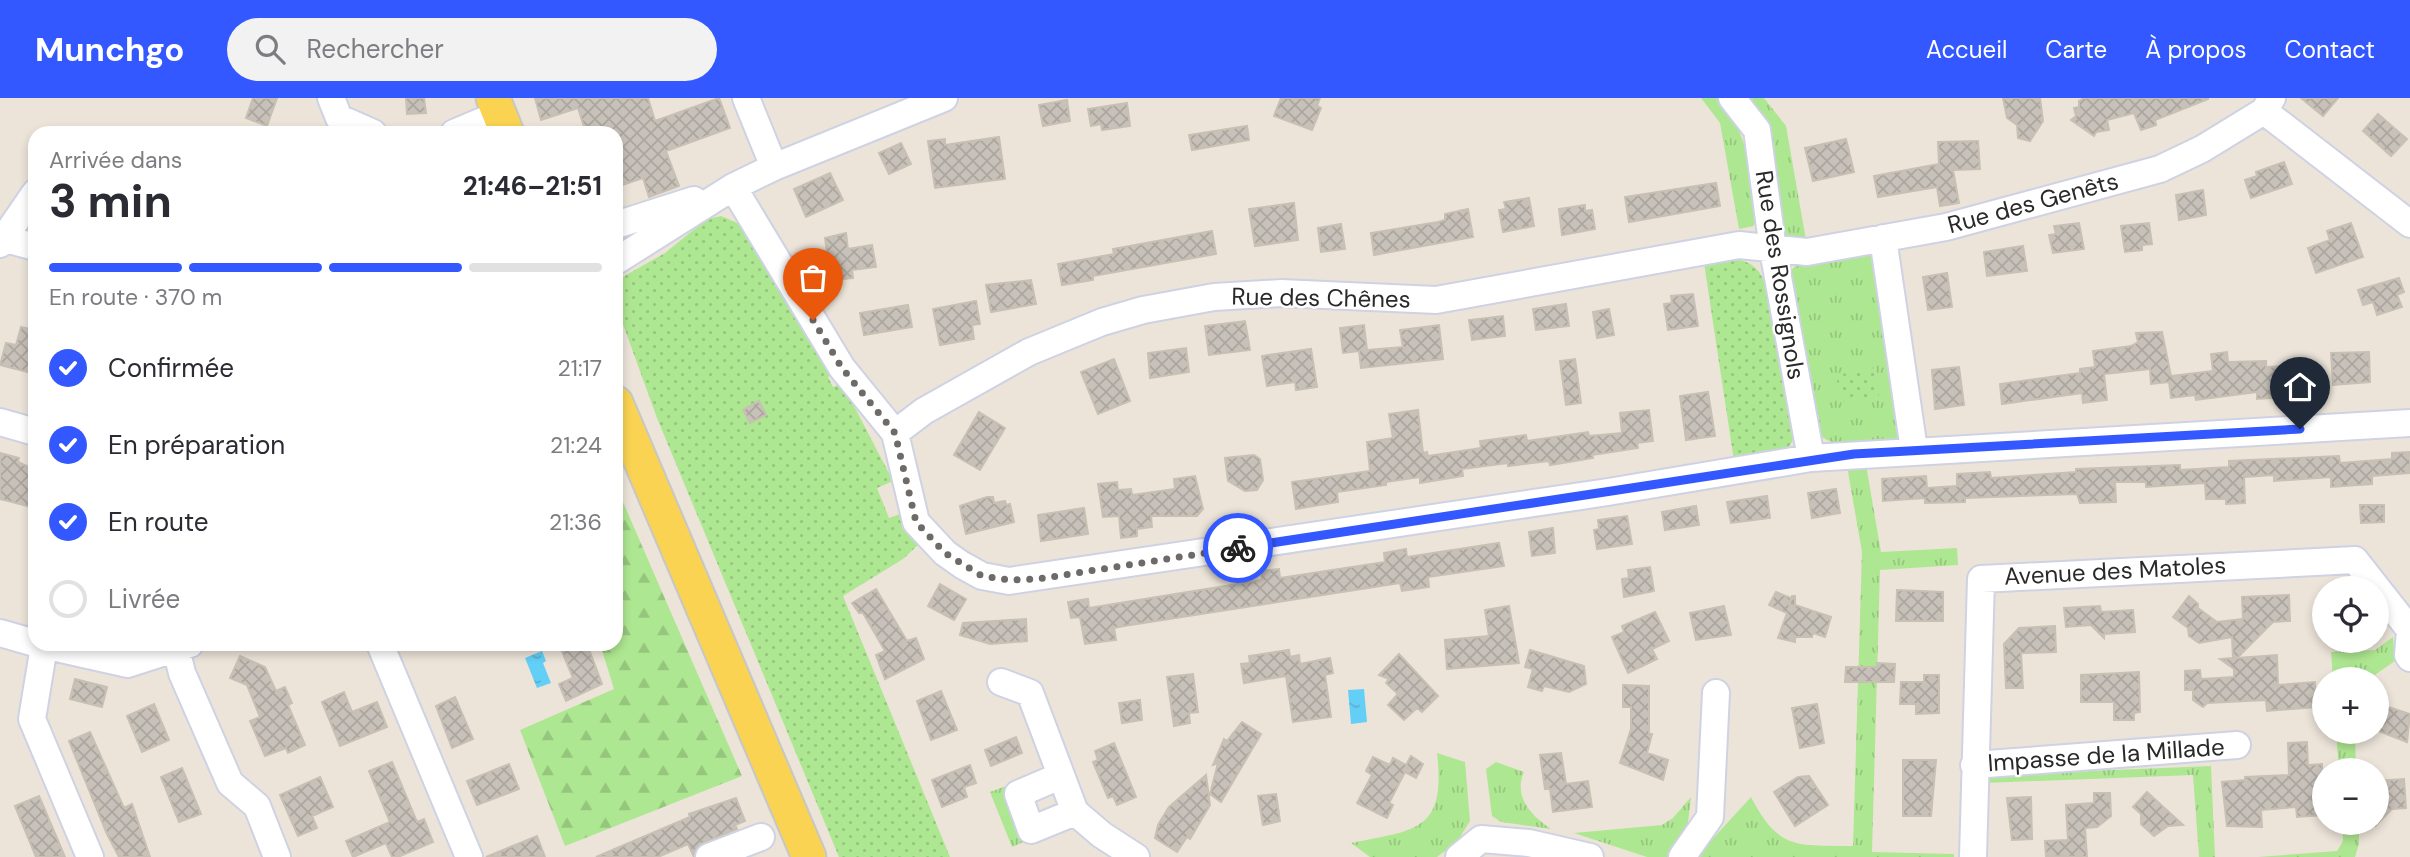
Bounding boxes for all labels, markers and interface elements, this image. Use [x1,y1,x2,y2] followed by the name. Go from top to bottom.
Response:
[227,18,717,81] search box
[35,28,185,71] text: Munchgo
[251,30,289,68] icon: search
[307,32,444,66] text: Rechercher
[1926,34,2007,65] text: Accueil
[2045,34,2107,65] text: Carte
[2145,34,2247,65] text: À propos
[2285,34,2375,65] text: Contact
[49,145,182,175] text: Arrivée dans
[1944,165,2122,240] street label: Rue des Genêts
[1749,168,1812,382] street label: Rue des Rossignols
[463,169,602,203] text: 21:46–21:51
[49,171,172,231] text: 3 min
[783,248,843,320] pin
[794,259,832,297] icon: bag
[1231,280,1411,315] street label: Rue des Chênes
[49,282,222,312] text: En route · 370 m
[49,349,87,387] icon: check
[108,351,234,385] text: Confirmée
[557,353,602,383] text: 21:17
[2270,357,2330,429] pin
[2281,368,2319,406] icon: home
[49,426,87,464] icon: check
[108,428,285,462] text: En préparation
[550,430,602,460] text: 21:24
[49,503,87,541] icon: check
[108,505,209,539] text: En route
[549,507,602,537] text: 21:36
[1203,513,1273,583] courier
[1219,529,1257,567] icon: bike
[2003,549,2227,592] street label: Avenue des Matoles
[2312,576,2389,835] map controls
[2312,576,2389,653] button: locate
[108,582,180,616] text: Livrée
[2312,667,2389,744] button: +
[1986,731,2225,778] street label: Impasse de la Millade
[2312,758,2389,835] button: −

